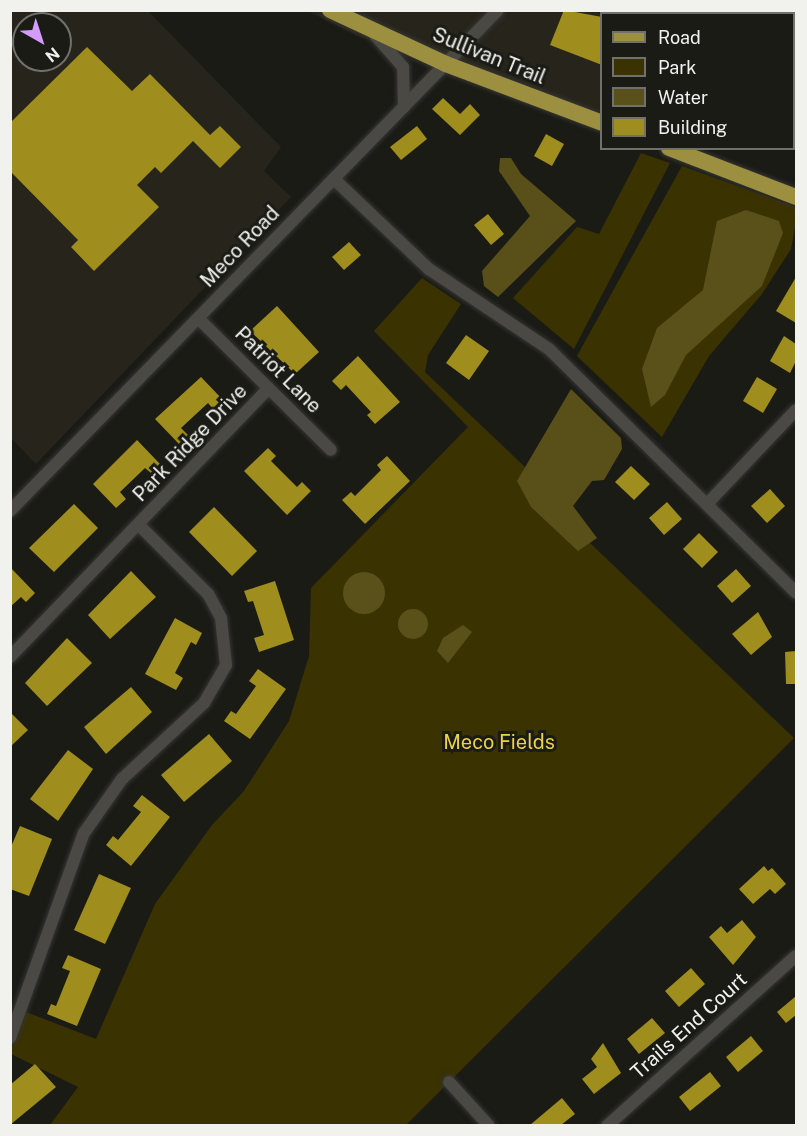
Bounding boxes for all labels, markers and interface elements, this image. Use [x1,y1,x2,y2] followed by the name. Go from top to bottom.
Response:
[12,12,72,72] north arrow
[600,12,795,150] legend
[429,22,549,90] street label: Sullivan Trail
[658,27,701,48] text: Road
[42,43,63,66] text: N
[658,57,696,78] text: Park
[658,87,708,108] text: Water
[658,117,727,138] text: Building
[196,202,284,292] street label: Meco Road
[230,322,326,418] street label: Patriot Lane
[128,379,252,507] street label: Park Ridge Drive
[443,730,555,754] park label: Meco Fields
[626,968,752,1084] street label: Trails End Court

